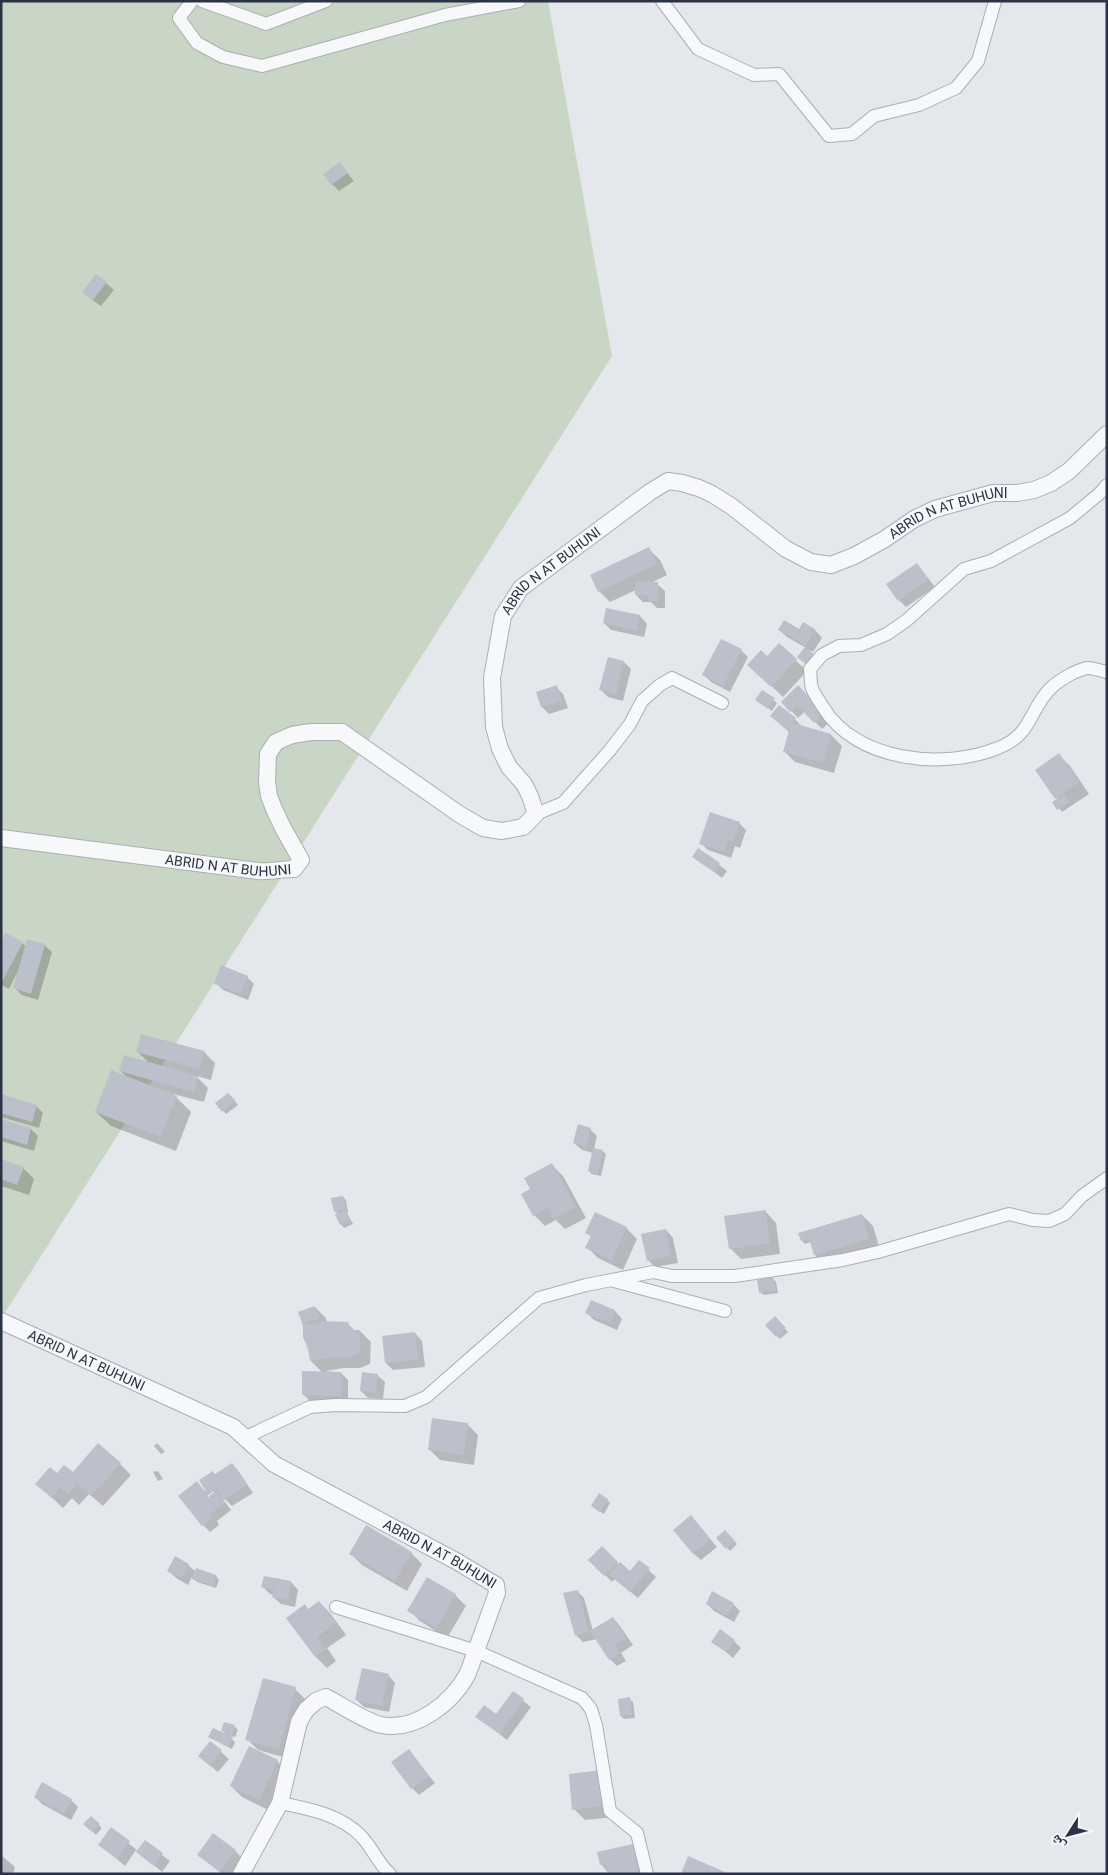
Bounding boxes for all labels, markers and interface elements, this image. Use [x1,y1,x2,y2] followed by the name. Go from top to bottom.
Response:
[886,485,1008,542] street label: ABRID N AT BUHUNI
[498,524,604,618] street label: ABRID N AT BUHUNI
[164,851,292,879] street label: ABRID N AT BUHUNI
[25,1326,148,1394] street label: ABRID N AT BUHUNI
[381,1516,500,1592] street label: ABRID N AT BUHUNI
[1043,1810,1093,1860] north arrow
[1047,1831,1069,1853] text: ش

